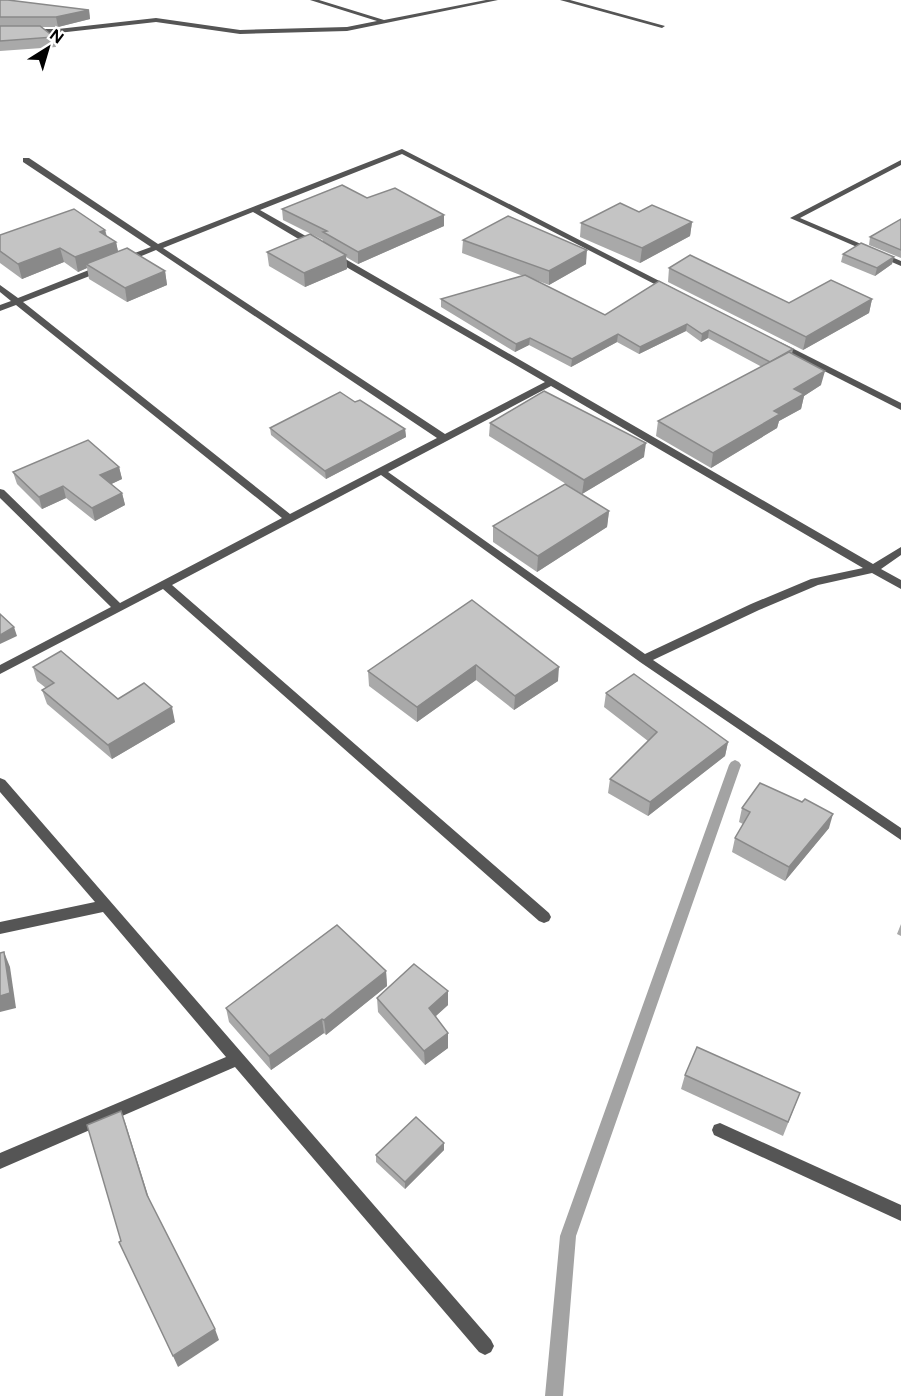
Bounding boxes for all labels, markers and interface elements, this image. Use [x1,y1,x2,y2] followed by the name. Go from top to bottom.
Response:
[18,18,78,78] north arrow
[46,25,67,48] text: N

